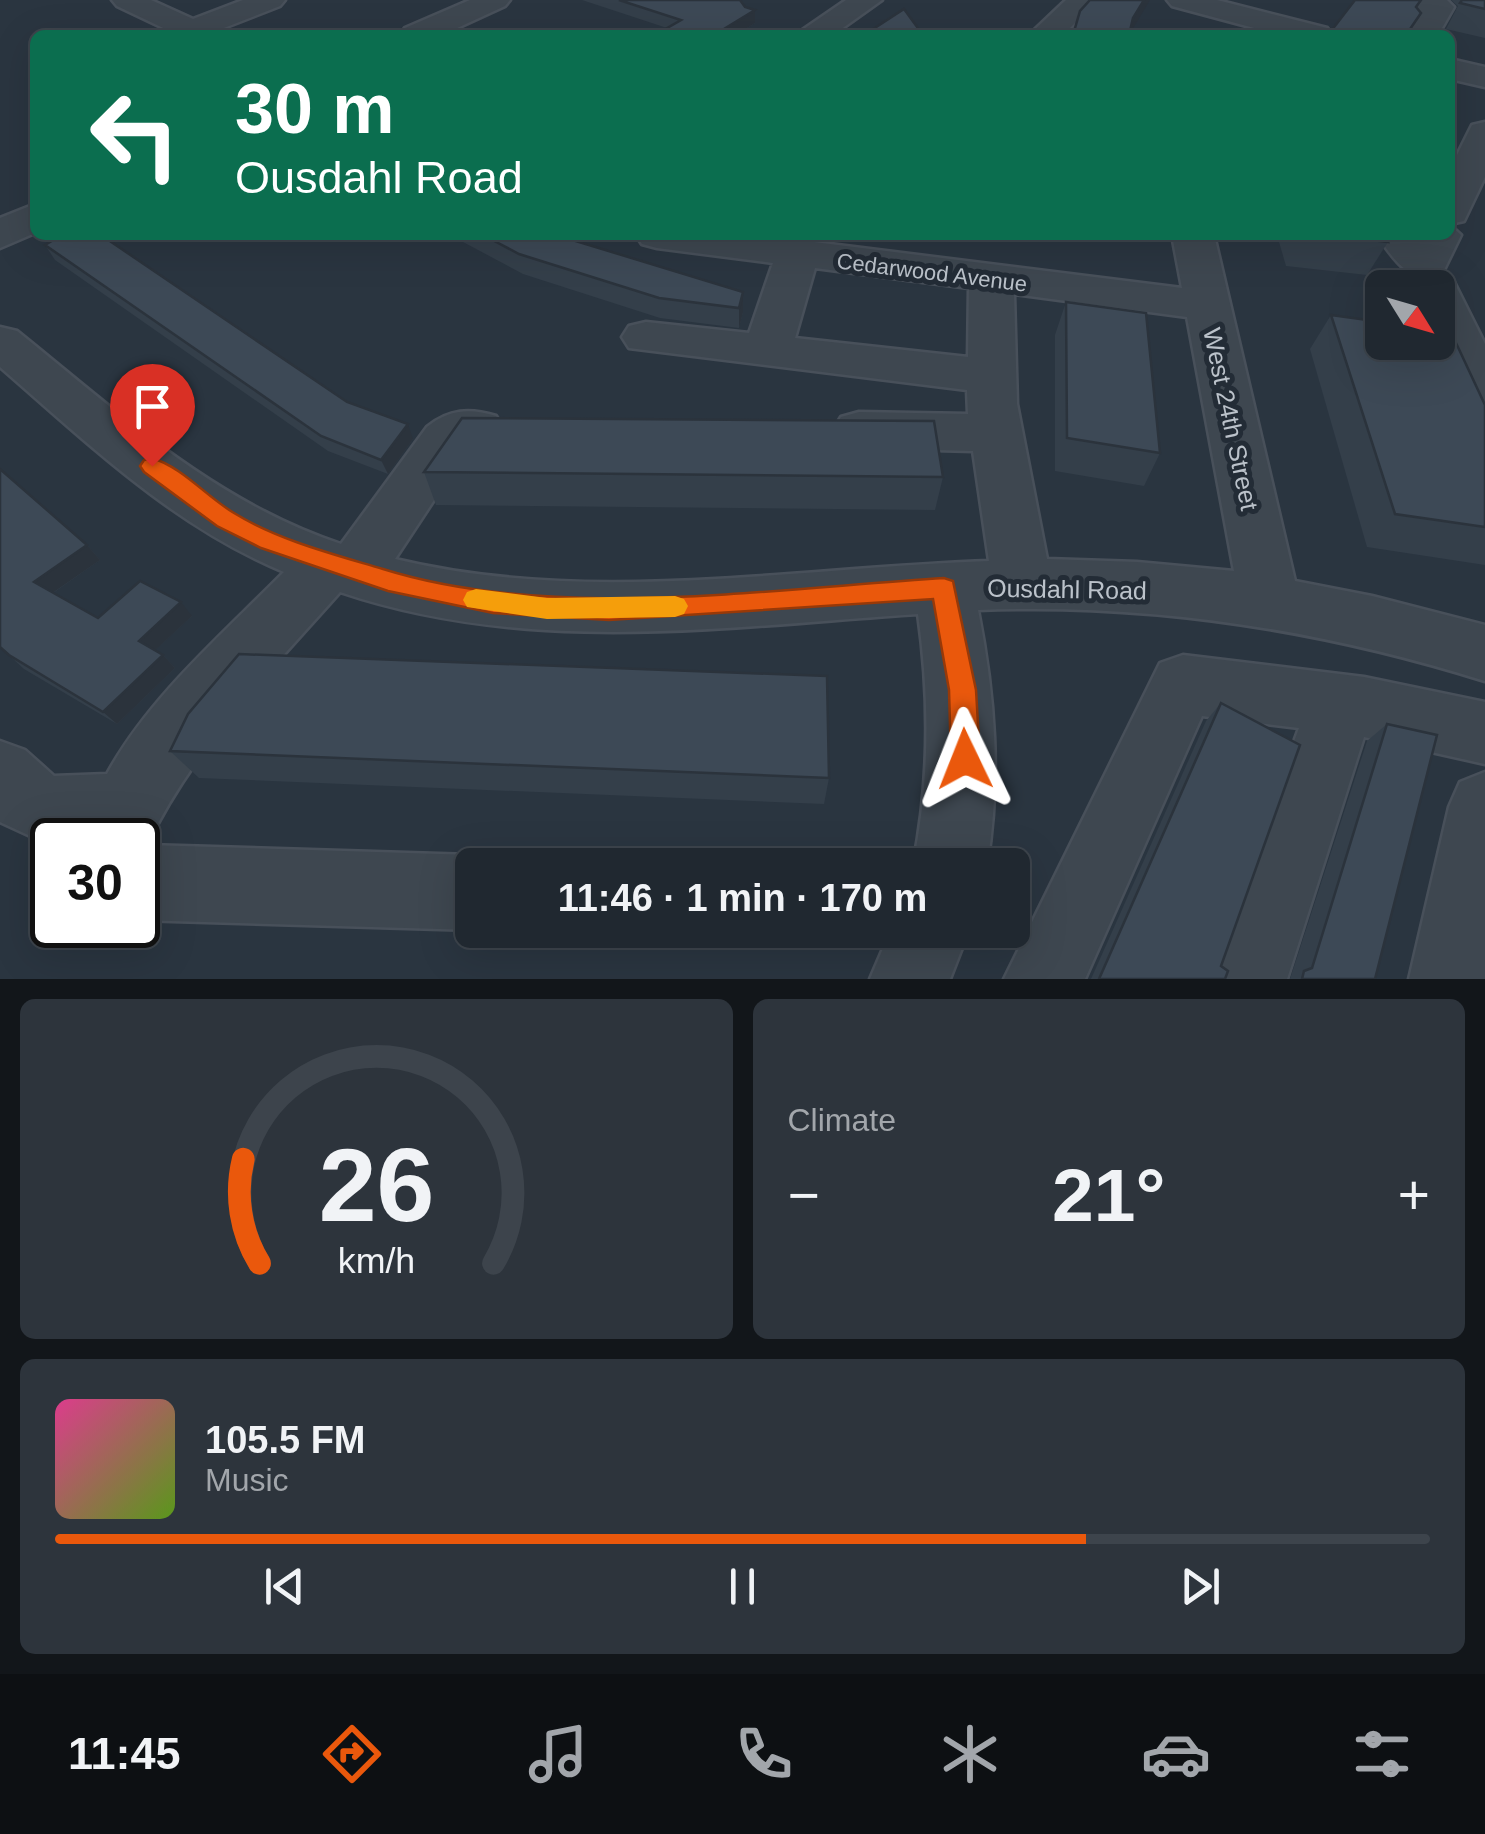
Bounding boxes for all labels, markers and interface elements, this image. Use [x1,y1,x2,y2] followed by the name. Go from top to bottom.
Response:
[70,70,200,200] icon: left
[235,70,395,148] text: 30 m
[235,152,523,203] text: Ousdahl Road
[835,248,1029,297] street label: Cedarwood Avenue
[1365,270,1455,360] north arrow
[1365,270,1455,360] map controls
[1198,325,1264,513] street label: West 24th Street
[110,364,195,467] pin
[125,379,180,434] icon: arrive
[987,574,1147,604] street label: Ousdahl Road
[913,707,1017,811] position arrow
[30,818,160,948] speed limit sign: 30
[558,877,927,919] text: 11:46 · 1 min · 170 m
[788,1102,896,1138] text: Climate
[318,1127,434,1243] text: 26
[1052,1153,1165,1237] text: 21°
[788,1164,820,1226] text: −
[1398,1164,1430,1226] text: +
[338,1241,415,1281] text: km/h
[205,1419,366,1461] text: 105.5 FM
[205,1462,289,1498] text: Music
[257,1559,312,1614] icon: previous
[715,1559,770,1614] icon: pause
[1173,1559,1228,1614] icon: next
[317,1719,387,1789] icon: directions
[523,1719,593,1789] icon: music
[729,1719,799,1789] icon: phone
[935,1719,1005,1789] icon: climate
[1141,1719,1211,1789] icon: car
[1347,1719,1417,1789] icon: filters
[68,1728,181,1779] text: 11:45

